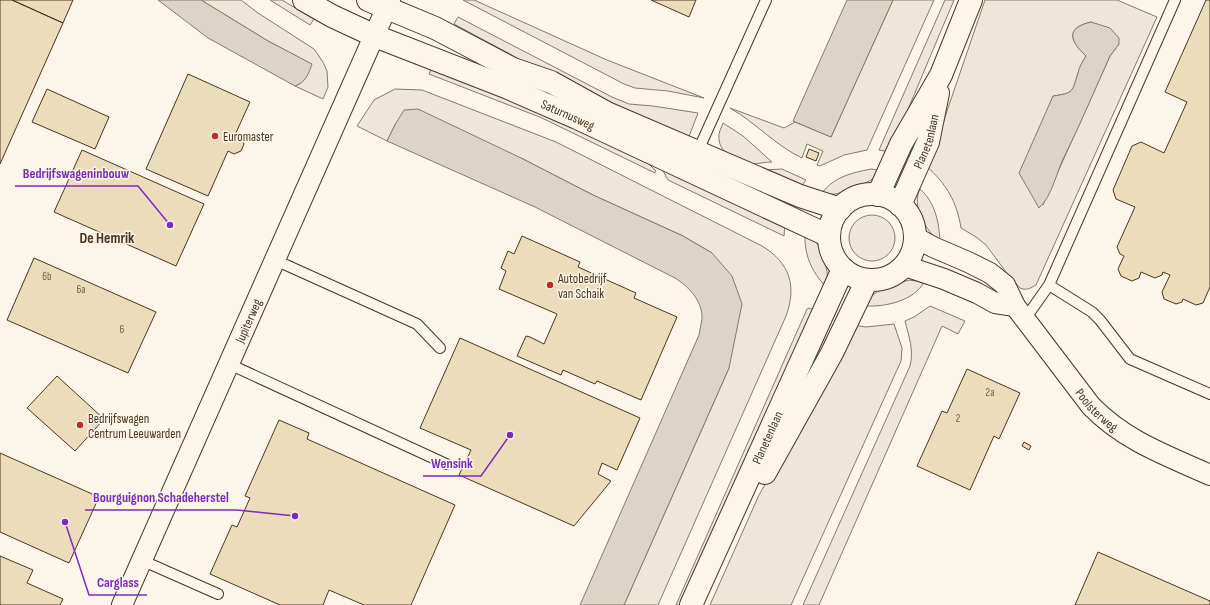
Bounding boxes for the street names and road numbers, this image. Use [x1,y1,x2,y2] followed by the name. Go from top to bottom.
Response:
[538,96,597,134] street label: Saturnusweg
[910,113,942,171] street label: Planetenlaan
[232,296,266,347] street label: Jupiterweg
[1071,386,1121,435] street label: Poolsterweg
[749,409,787,467] street label: Planetenlaan

